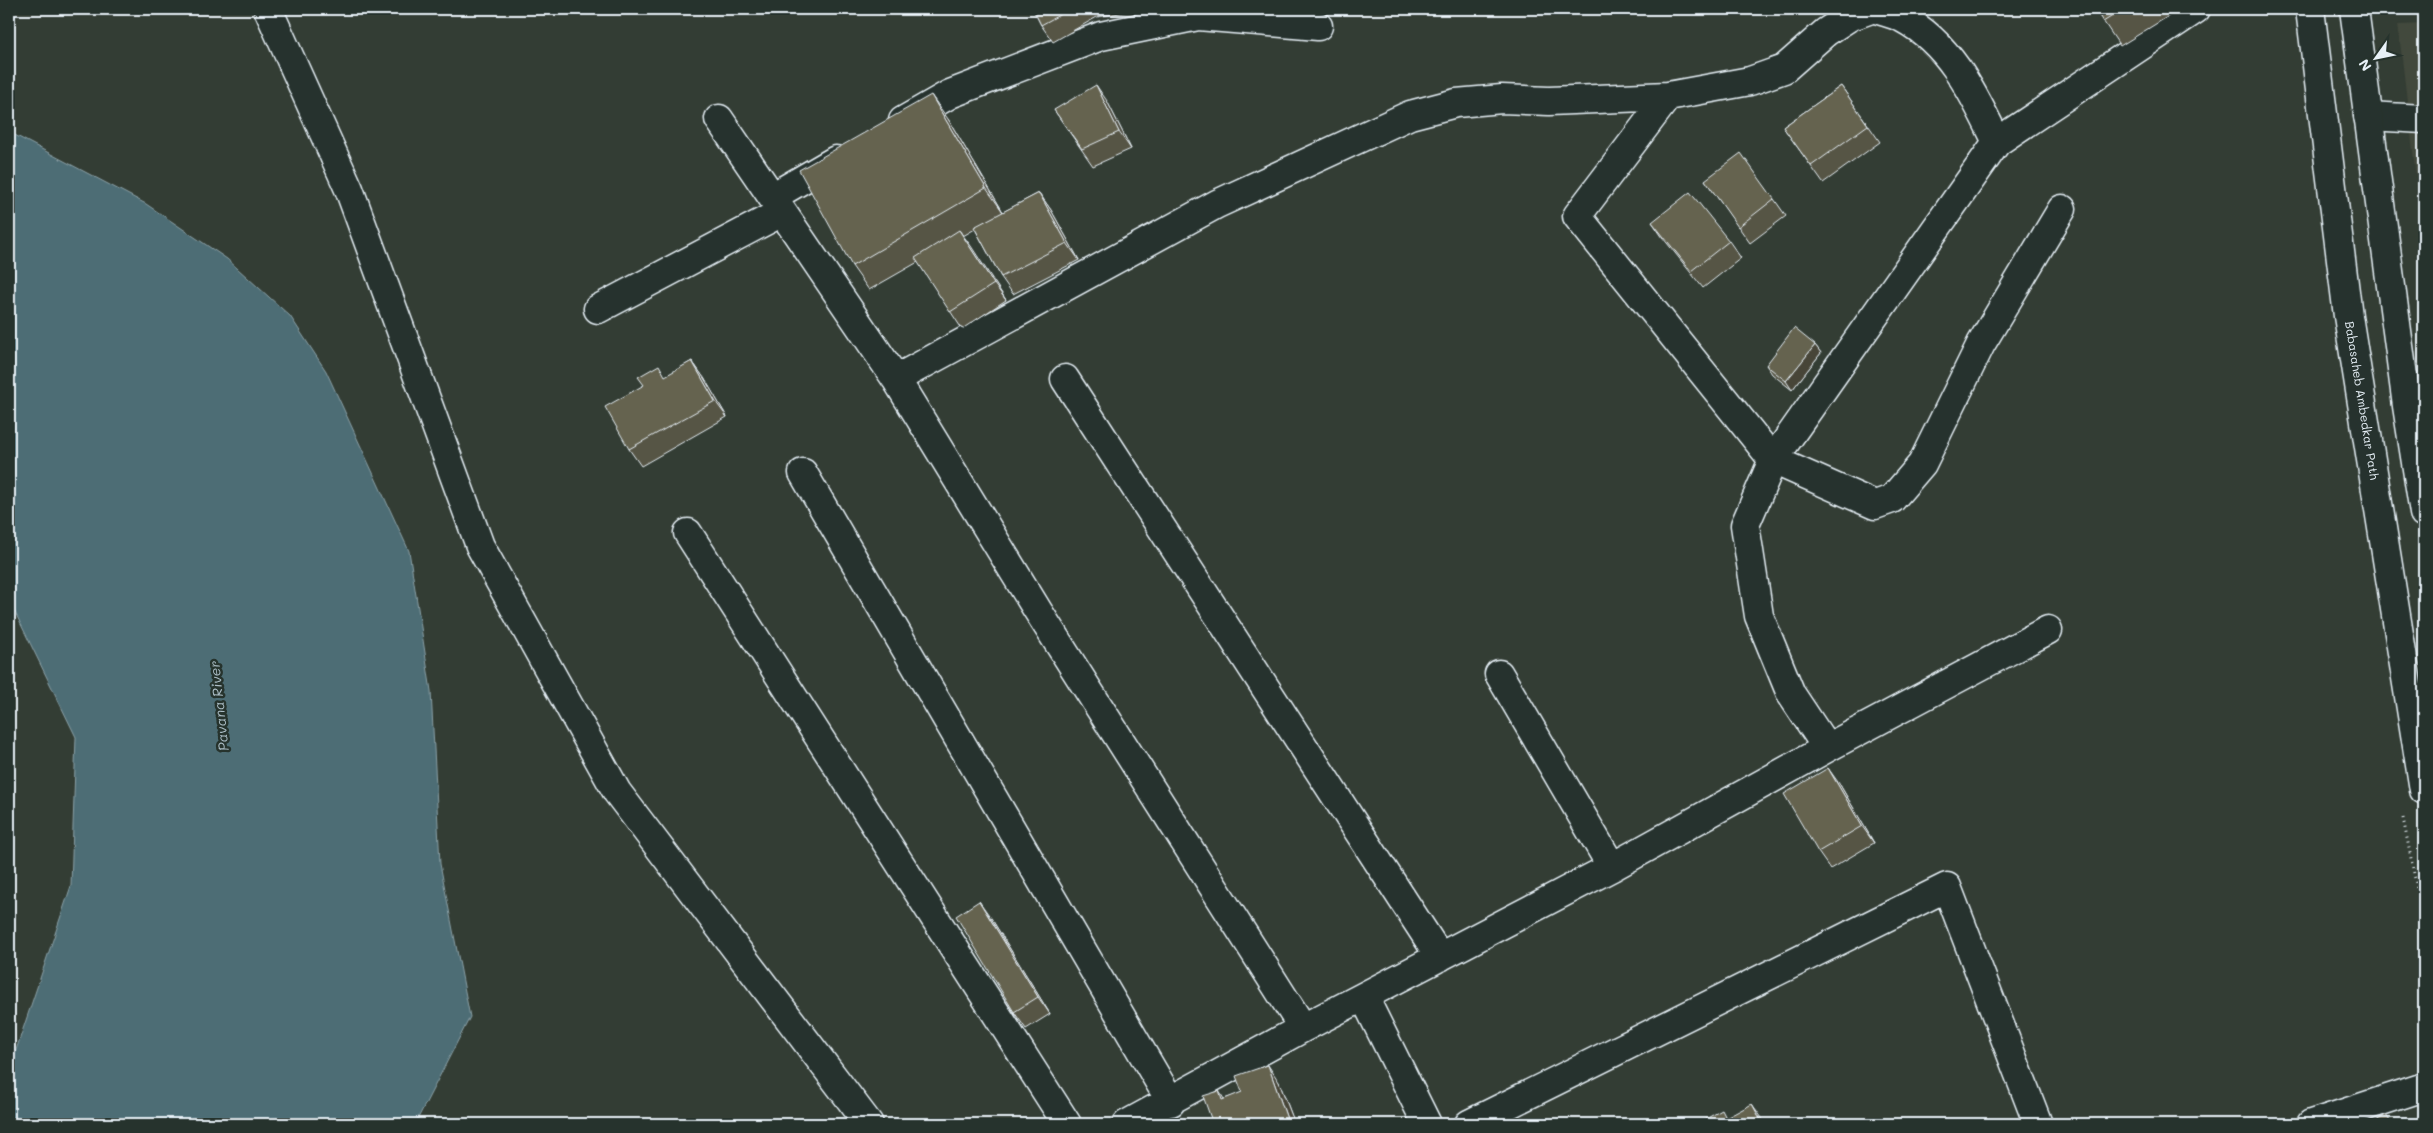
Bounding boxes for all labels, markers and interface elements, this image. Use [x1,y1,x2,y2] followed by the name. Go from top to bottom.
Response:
[2350,32,2400,82] north arrow
[2354,56,2376,75] text: N
[2342,320,2383,481] street label: Babasaheb Ambedkar Path
[204,660,233,752] water label: Pavana River

